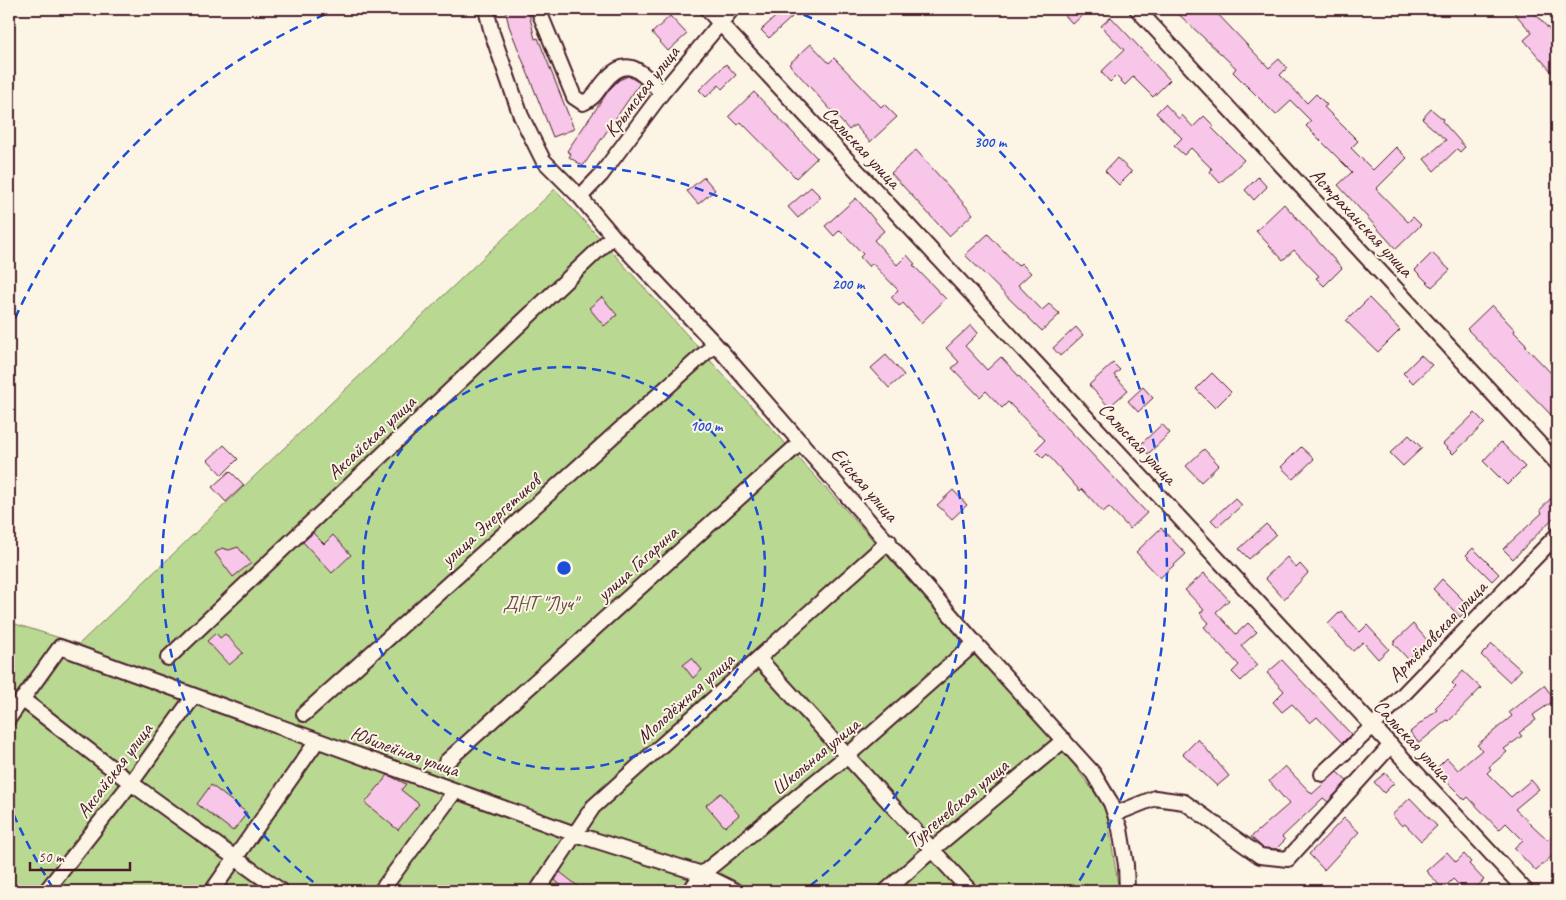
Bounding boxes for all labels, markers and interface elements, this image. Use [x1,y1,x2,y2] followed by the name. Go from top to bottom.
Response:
[598,39,686,142] street label: Крымская улица
[817,101,907,195] street label: Сальская улица
[974,133,1008,152] text: 300 m
[1305,162,1419,283] street label: Астраханская улица
[832,275,866,294] text: 200 m
[322,389,422,485] street label: Аксайская улица
[1093,397,1183,491] street label: Сальская улица
[690,417,724,436] text: 100 m
[826,442,905,528] street label: Ейская улица
[434,467,548,572] street label: улица Энергетиков
[591,519,684,607] street label: улица Гагарина
[555,559,573,577] centre of rings
[1383,574,1493,687] street label: Артёмовская улица
[503,591,582,616] park label: ДНТ "Луч"
[631,646,741,749] street label: Молодёжная улица
[1368,694,1458,788] street label: Сальская улица
[766,711,866,801] street label: Школьная улица
[71,716,159,823] street label: Аксайская улица
[347,720,464,783] street label: Юбилейная улица
[901,752,1015,853] street label: Тургеневская улица
[30,840,130,872] scale bar
[38,848,65,867] text: 50 m

